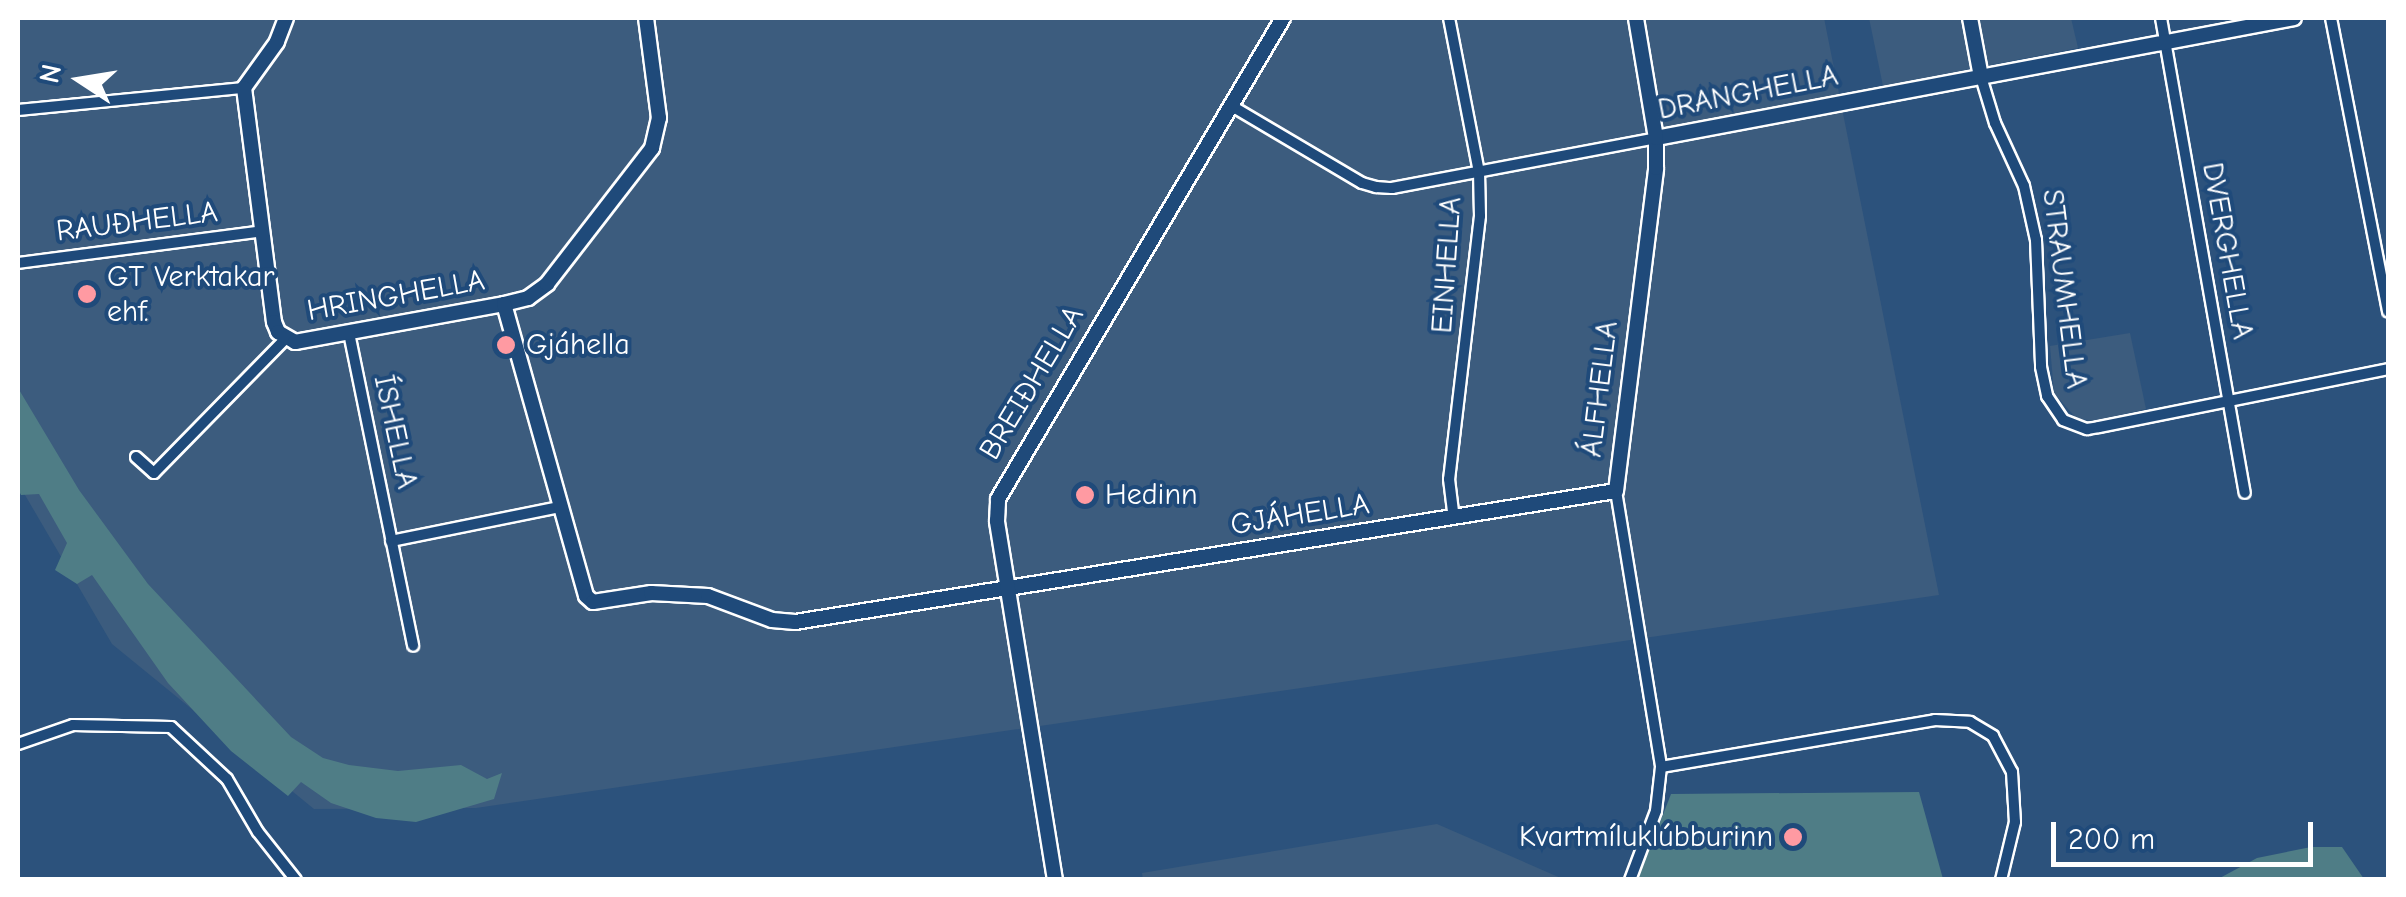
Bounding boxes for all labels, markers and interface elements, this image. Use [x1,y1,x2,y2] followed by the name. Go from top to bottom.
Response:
[30,30,130,130] north arrow
[1655,58,1841,128] street label: DRANGHELLA
[33,62,68,86] text: N
[2194,160,2260,342] street label: DVERGHELLA
[2034,187,2094,391] street label: STRAUMHELLA
[54,194,220,250] street label: RAUÐHELLA
[1424,196,1470,334] street label: EINHELLA
[107,259,274,330] place label: GT Verktakar ehf.
[304,263,488,329] street label: HRINGHELLA
[76,283,98,305] marker: GT Verktakar ehf.
[972,300,1092,466] street label: BREIÐHELLA
[1574,319,1626,459] street label: ÁLFHELLA
[526,327,630,363] place label: Gjáhella
[495,334,517,356] marker: Gjáhella
[365,372,425,492] street label: ÍSHELLA
[1105,477,1198,513] place label: Hedinn
[1074,484,1096,506] marker: Hedinn
[1228,486,1372,544] street label: GJÁHELLA
[2056,802,2318,864] scale bar
[1519,819,1773,855] place label: Kvartmíluklúbburinn
[2068,822,2155,857] text: 200 m
[1782,826,1804,848] marker: Kvartmíluklúbburinn

